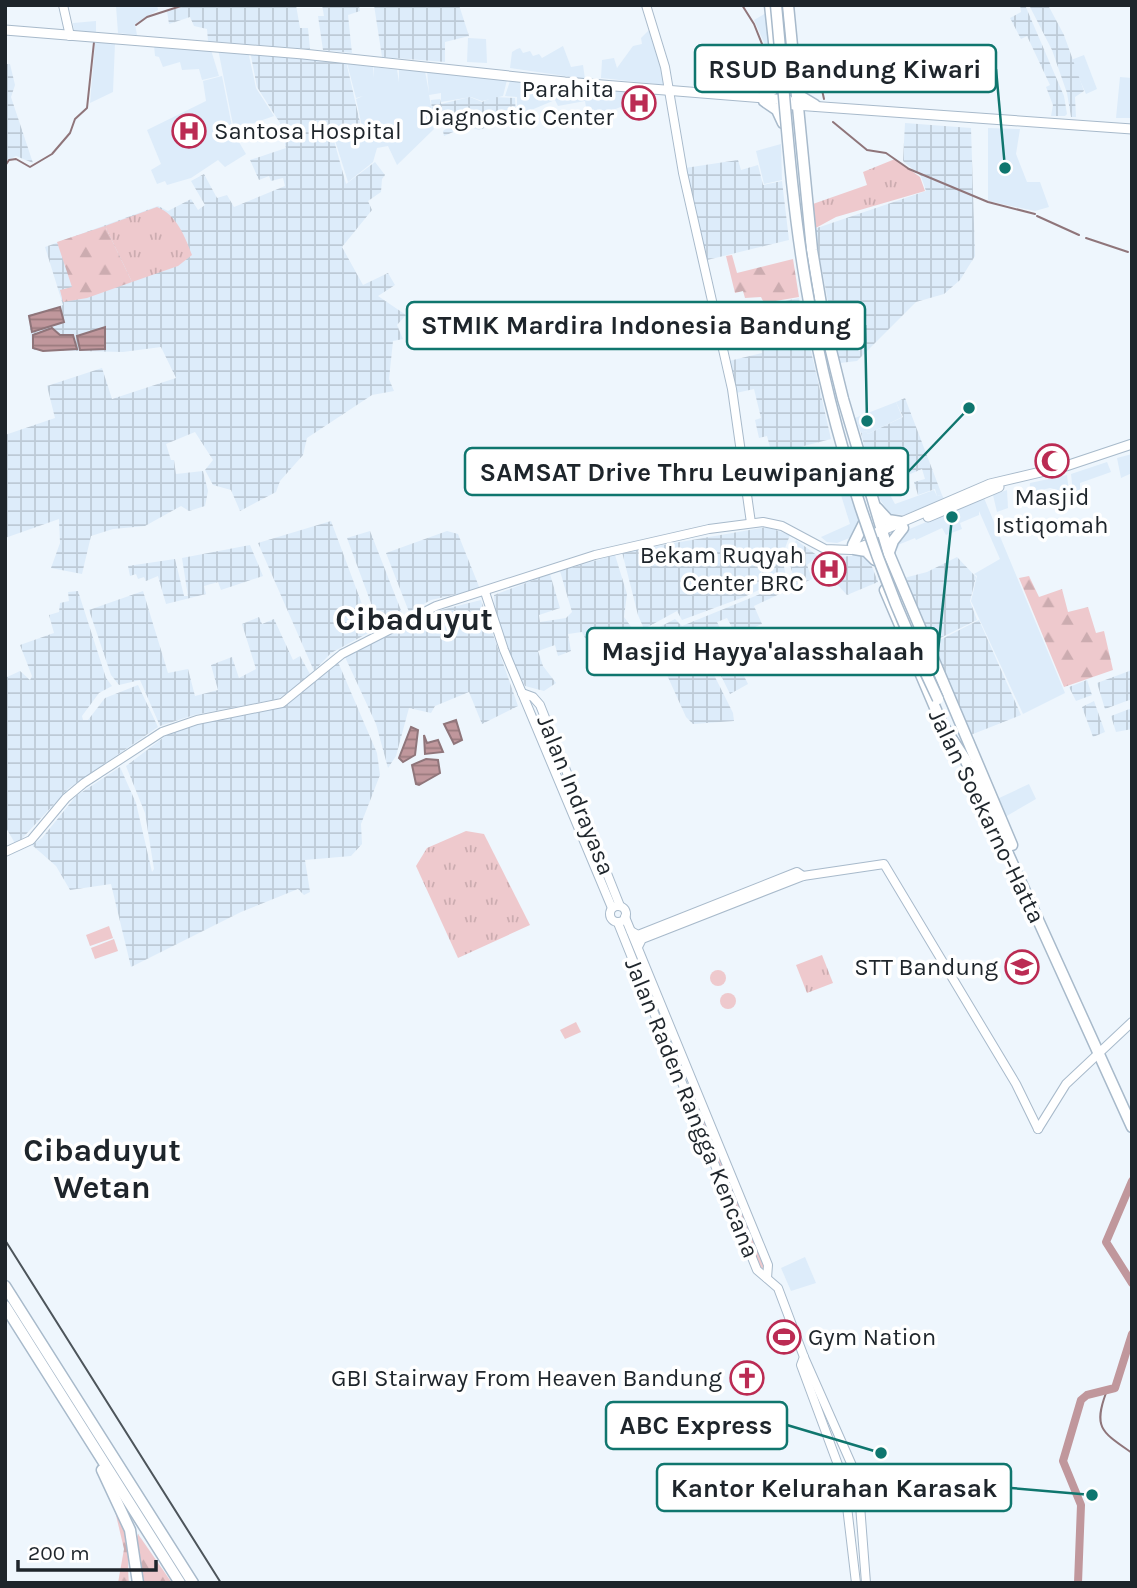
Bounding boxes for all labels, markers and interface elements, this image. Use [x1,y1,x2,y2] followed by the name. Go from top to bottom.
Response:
[695,45,996,92] callout: RSUD Bandung Kiwari
[708,54,982,85] text: RSUD Bandung Kiwari
[418,75,614,131] place label: Parahita Diagnostic Center
[620,84,658,122] hospital icon: Parahita Diagnostic Center
[170,112,208,150] hospital icon: Santosa Hospital
[214,117,402,145] place label: Santosa Hospital
[407,302,865,349] callout: STMIK Mardira Indonesia Bandung
[421,310,851,341] text: STMIK Mardira Indonesia Bandung
[1033,442,1071,480] mosque icon: Masjid Istiqomah
[465,448,908,495] callout: SAMSAT Drive Thru Leuwipanjang
[480,457,894,488] text: SAMSAT Drive Thru Leuwipanjang
[996,483,1108,539] place label: Masjid Istiqomah
[640,541,804,597] place label: Bekam Ruqyah Center BRC
[810,550,848,588] hospital icon: Bekam Ruqyah Center BRC
[335,601,493,638] district label: Cibaduyut
[587,628,938,675] callout: Masjid Hayya'alasshalaah
[602,636,924,667] text: Masjid Hayya'alasshalaah
[923,704,1051,928] street label: Jalan Soekarno-Hatta
[531,711,621,879] street label: Jalan Indrayasa
[1003,948,1041,986] school or university icon: STT Bandung
[854,953,998,981] place label: STT Bandung
[619,954,765,1262] street label: Jalan Raden Rangga Kencana
[23,1132,181,1206] district label: Cibaduyut Wetan
[765,1318,803,1356] sports icon: Gym Nation
[808,1323,936,1351] place label: Gym Nation
[728,1359,766,1397] church icon: GBI Stairway From Heaven Bandung
[331,1364,722,1392] place label: GBI Stairway From Heaven Bandung
[606,1402,787,1449] callout: ABC Express
[619,1410,773,1441] text: ABC Express
[657,1464,1011,1511] callout: Kantor Kelurahan Karasak
[671,1473,997,1504] text: Kantor Kelurahan Karasak
[18,1528,156,1572] scale bar
[28,1541,90,1565] text: 200 m

